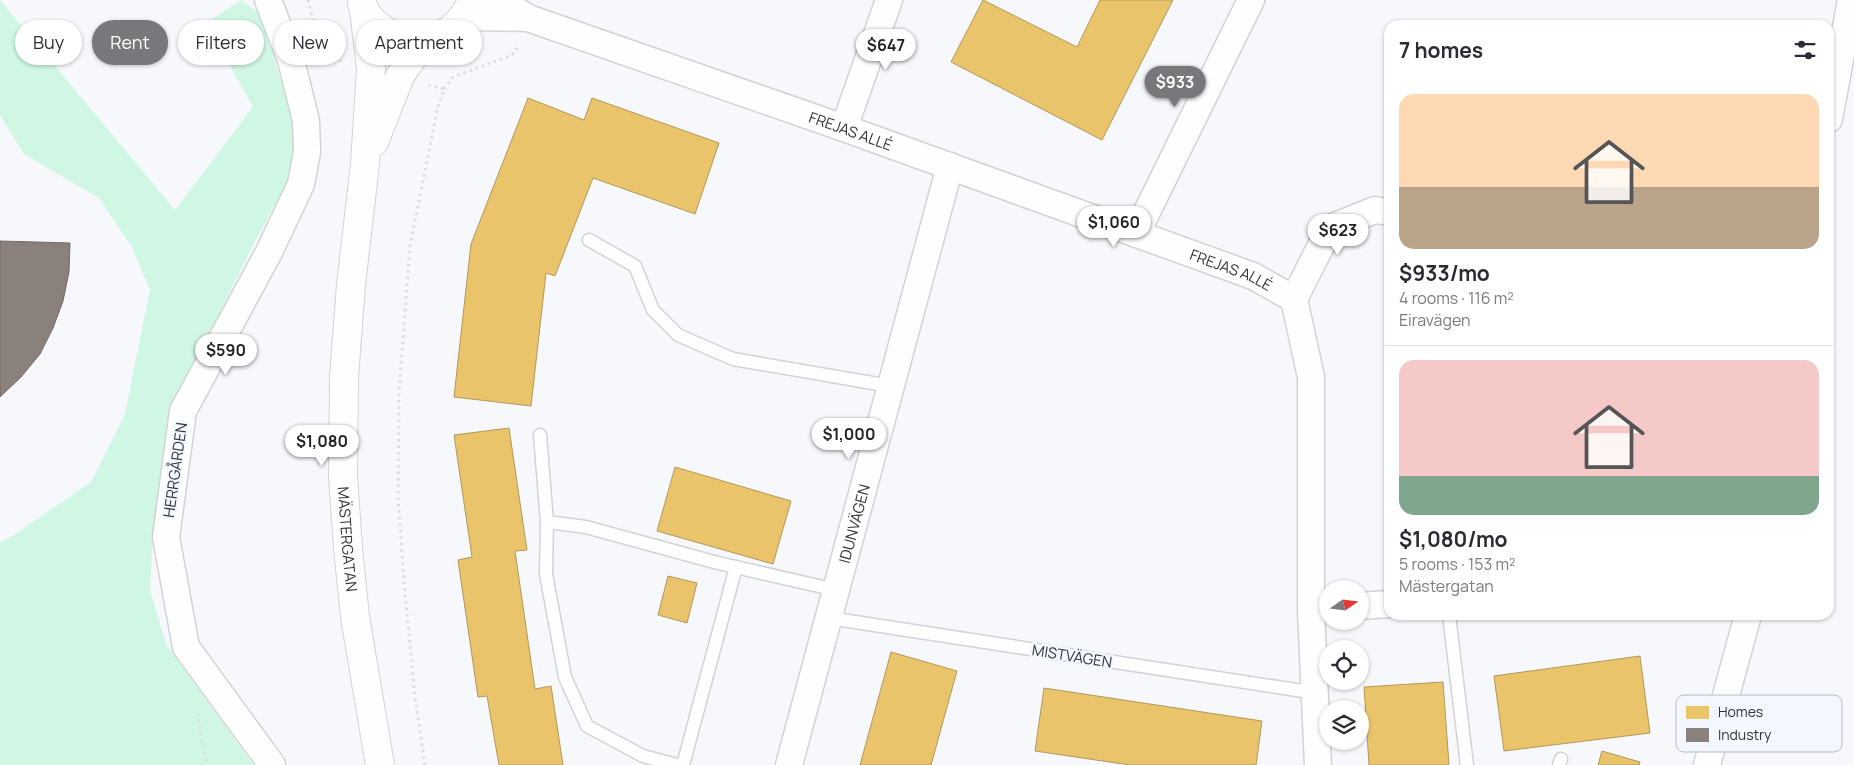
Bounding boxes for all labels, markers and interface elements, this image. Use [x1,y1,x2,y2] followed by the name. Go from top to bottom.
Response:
[15,20,82,65] chip: Buy
[92,20,168,65] chip: Rent
[178,20,264,65] chip: Filters
[274,20,346,65] chip: New
[356,20,482,65] chip: Apartment
[856,28,916,71] pin: $647
[867,34,905,56] text: $647
[1399,36,1483,64] text: 7 homes
[1791,36,1819,64] icon: filters
[1145,66,1205,108] pin: $933
[1156,71,1194,93] text: $933
[806,106,895,155] street label: FREJAS ALLÉ
[1564,127,1654,217] icon: home
[1073,206,1155,248] pin: $1,060
[1088,211,1140,233] text: $1,060
[1308,214,1368,256] pin: $623
[1319,219,1357,241] text: $623
[1187,244,1276,295] street label: FREJAS ALLÉ
[1399,259,1490,287] text: $933/mo
[1399,287,1514,309] text: 4 rooms · 116 m²
[1399,309,1471,331] text: Eiravägen
[196,334,256,376] pin: $590
[206,339,246,361] text: $590
[1564,392,1654,482] icon: home
[808,418,890,460] pin: $1,000
[158,421,192,519] street label: HERRGÅRDEN
[823,423,875,445] text: $1,000
[281,424,363,467] pin: $1,080
[296,430,348,452] text: $1,080
[833,482,875,565] street label: IDUNVÄGEN
[333,486,363,593] street label: MÄSTERGATAN
[1399,525,1508,553] text: $1,080/mo
[1399,553,1515,575] text: 5 rooms · 153 m²
[1399,575,1494,597] text: Mästergatan
[1319,580,1369,630] north arrow
[1319,580,1369,750] map controls
[1030,639,1114,673] street label: MISTVÄGEN
[1319,640,1369,690] button: locate
[1676,695,1842,752] legend
[1319,700,1369,750] button: layers
[1718,702,1763,721] text: Homes
[1718,725,1772,744] text: Industry

